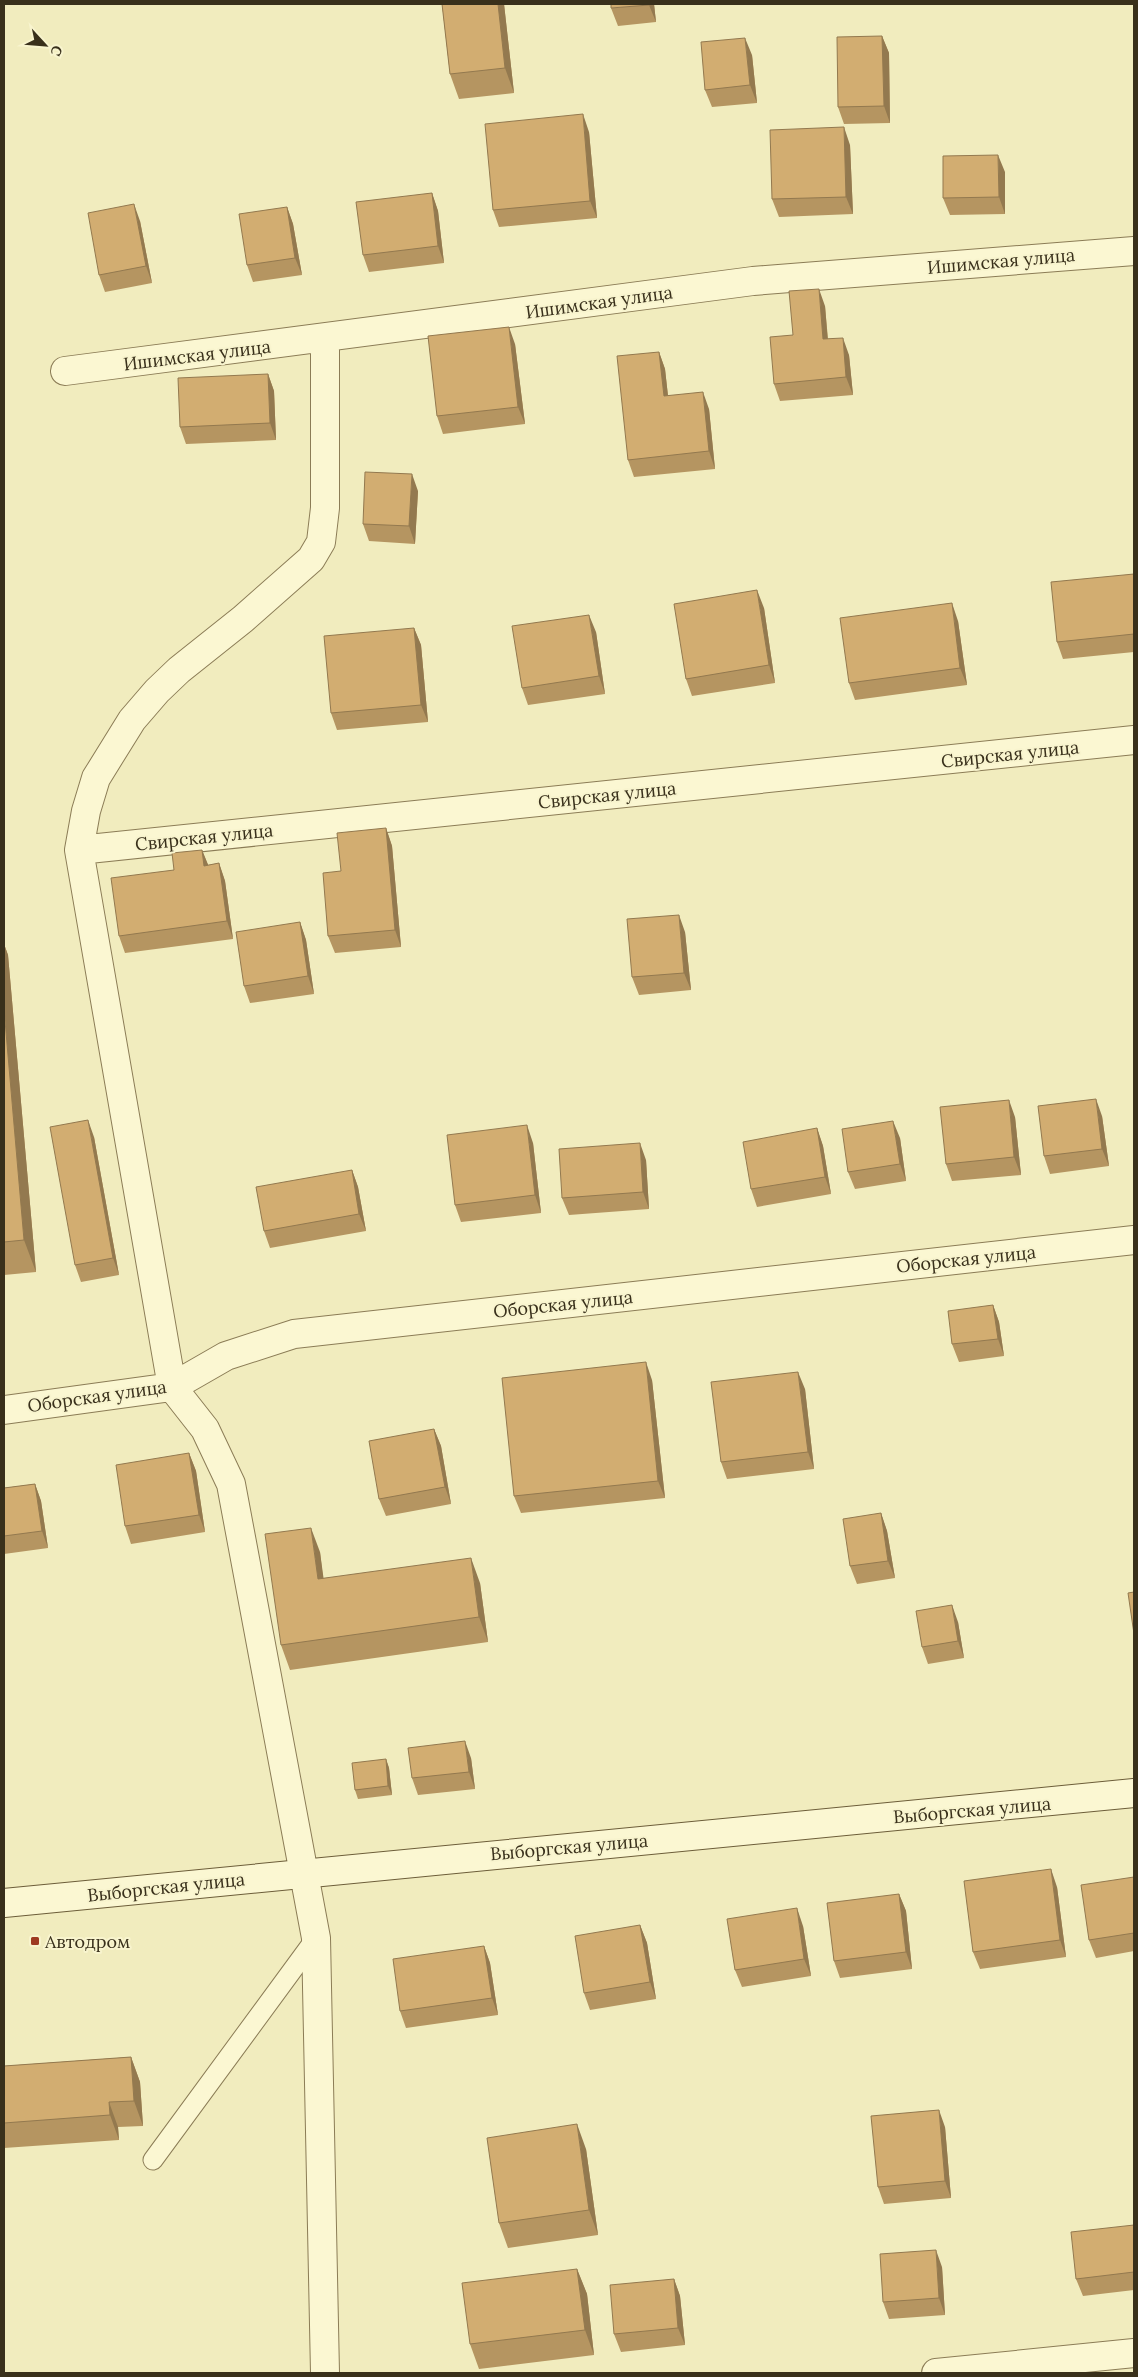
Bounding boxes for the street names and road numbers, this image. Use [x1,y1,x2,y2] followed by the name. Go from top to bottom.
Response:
[926,243,1076,279] street label: Ишимская улица
[524,280,674,324] street label: Ишимская улица
[122,335,272,375] street label: Ишимская улица
[940,735,1080,773] street label: Свирская улица
[537,776,677,814] street label: Свирская улица
[134,818,274,856] street label: Свирская улица
[895,1240,1037,1278] street label: Оборская улица
[492,1285,634,1323] street label: Оборская улица
[26,1375,168,1417] street label: Оборская улица
[892,1792,1052,1828] street label: Выборгская улица
[489,1829,649,1865] street label: Выборгская улица
[86,1867,246,1907] street label: Выборгская улица

